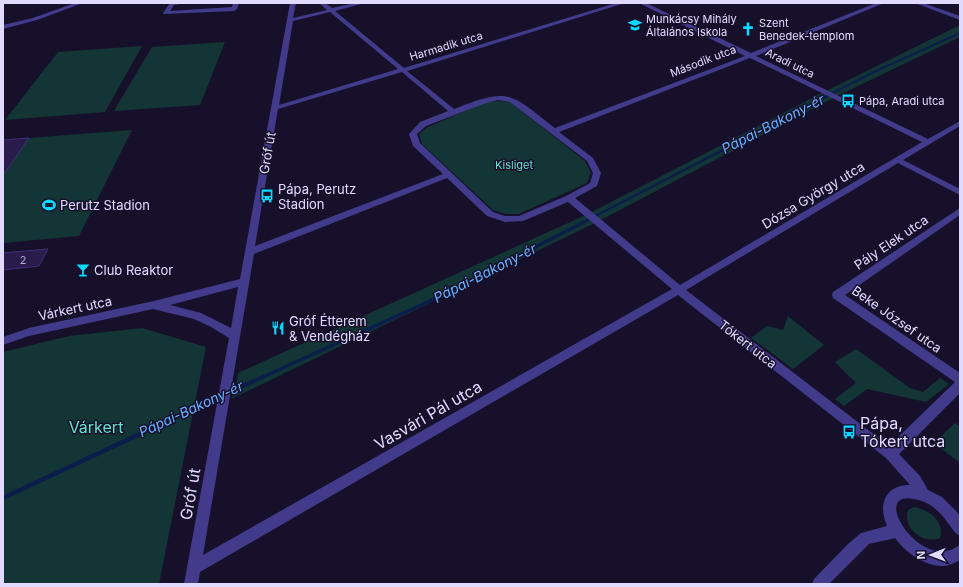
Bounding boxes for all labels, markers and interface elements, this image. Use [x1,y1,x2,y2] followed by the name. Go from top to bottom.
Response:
[646,12,737,39] place label: Munkácsy Mihály Általános Iskola
[759,16,854,43] place label: Szent Benedek-templom
[627,17,643,33] school or university icon: Munkácsy Mihály Általános Iskola
[740,21,756,37] church icon: Szent Benedek-templom
[408,28,484,64] street label: Harmadik utca
[668,42,738,80] street label: Második utca
[763,45,817,81] street label: Aradi utca
[718,90,828,157] water label: Pápai-Bakony-ér
[840,93,856,109] bus stop icon: Pápa, Aradi utca
[859,94,944,108] place label: Pápa, Aradi utca
[255,131,279,175] street label: Gróf út
[495,158,533,172] park label: Kisliget
[759,158,867,232] street label: Dózsa György utca
[278,181,356,212] place label: Pápa, Perutz Stadion
[259,188,275,204] bus stop icon: Pápa, Perutz Stadion
[41,197,57,213] sports icon: Perutz Stadion
[60,197,150,213] place label: Perutz Stadion
[851,211,931,273] street label: Pály Elek utca
[430,239,540,306] water label: Pápai-Bakony-ér
[20,253,26,267] house number: 2
[75,262,91,278] bar icon: Club Reaktor
[94,262,173,278] place label: Club Reaktor
[849,282,945,356] street label: Beke József utca
[37,292,113,324] street label: Várkert utca
[289,313,370,344] place label: Gróf Étterem & Vendégház
[716,316,780,372] street label: Tókert utca
[270,320,286,336] restaurant icon: Gróf Étterem & Vendégház
[371,376,485,454] street label: Vasvári Pál utca
[136,377,246,440] water label: Pápai-Bakony-ér
[860,413,945,451] place label: Pápa, Tókert utca
[69,417,123,437] park label: Várkert
[841,424,857,440] bus stop icon: Pápa, Tókert utca
[176,466,204,522] street label: Gróf út
[911,535,951,575] north arrow
[914,551,928,559] text: N

